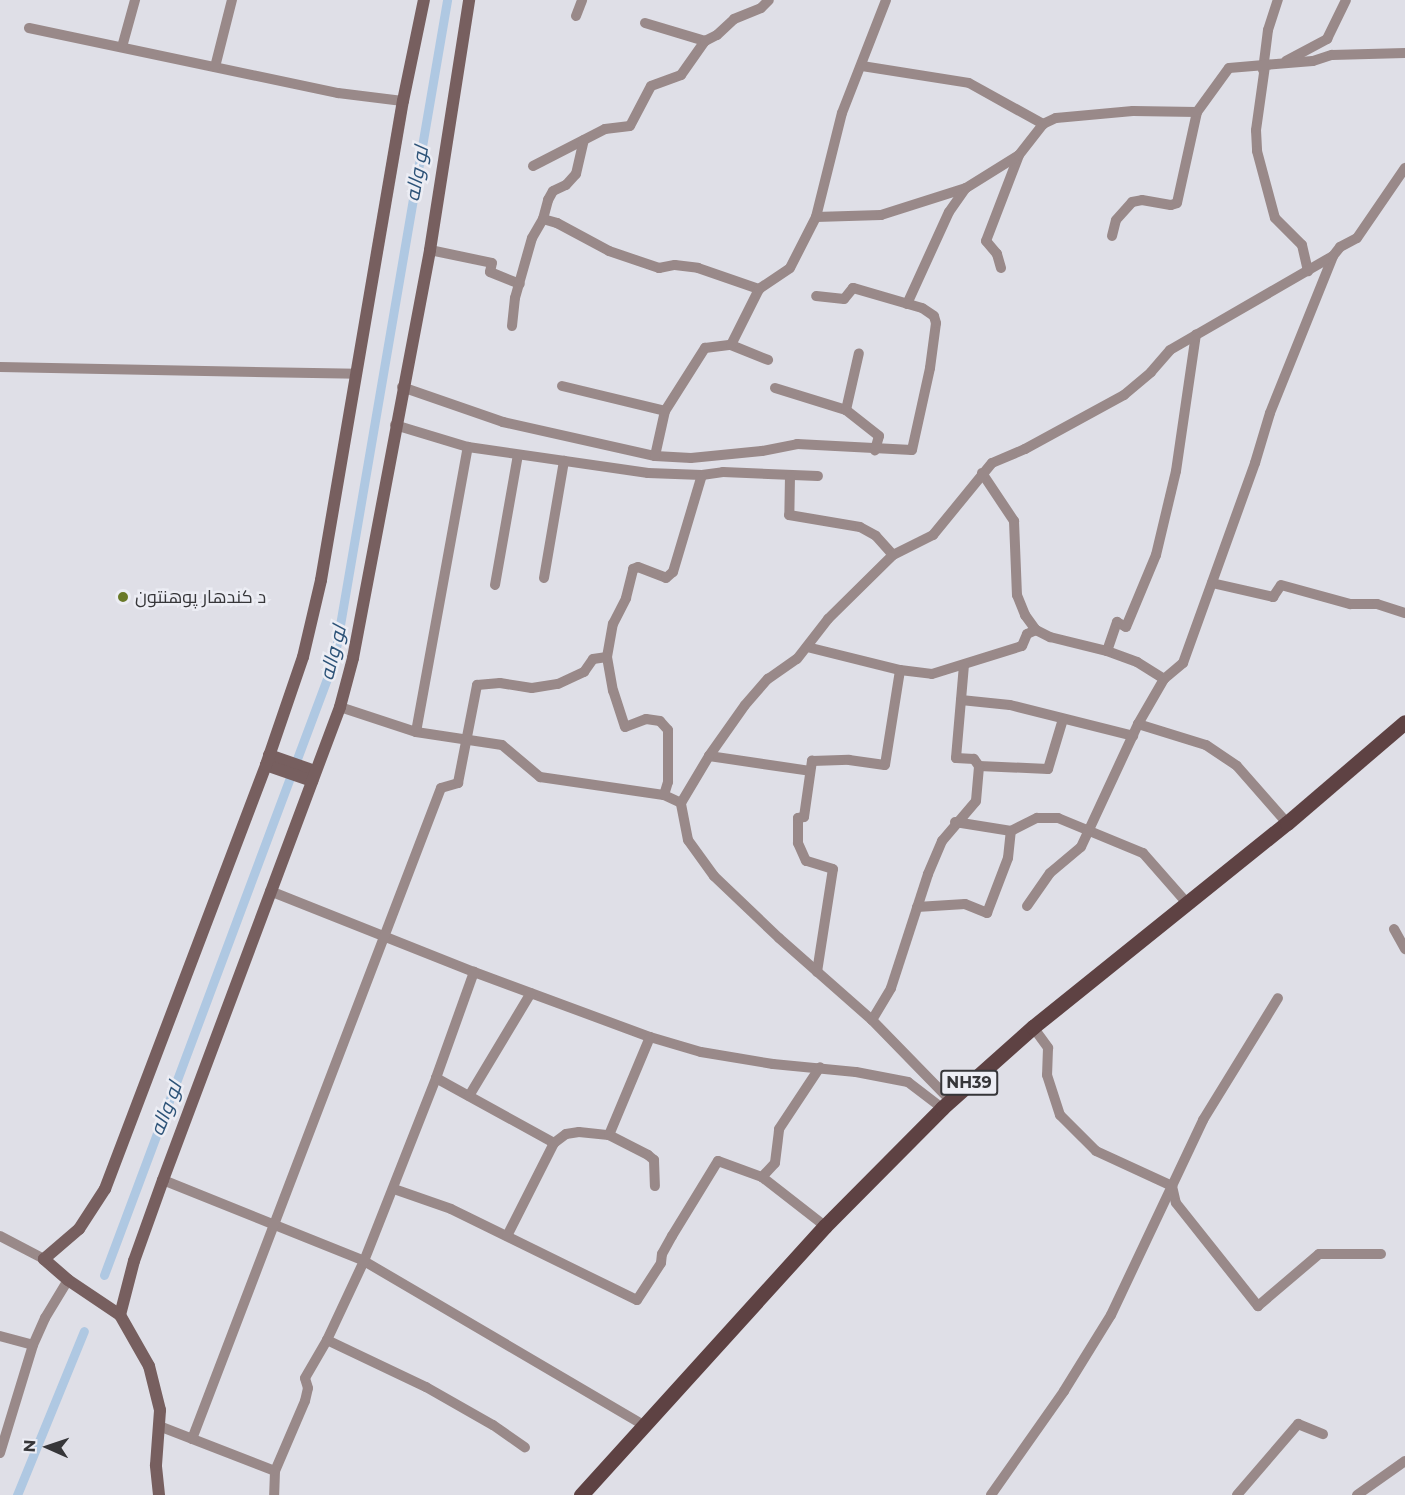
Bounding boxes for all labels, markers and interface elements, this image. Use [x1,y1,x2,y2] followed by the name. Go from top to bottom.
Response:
[400,145,434,203] water label: لو واله
[135,586,266,608] place label: د کندهار پوهنتون
[116,590,130,604] marker: د کندهار پوهنتون
[315,623,351,683] water label: لو واله
[939,1070,999,1096] road number: NH39
[145,1079,187,1139] water label: لو واله
[18,1417,78,1477] north arrow
[20,1439,39,1453] text: N

